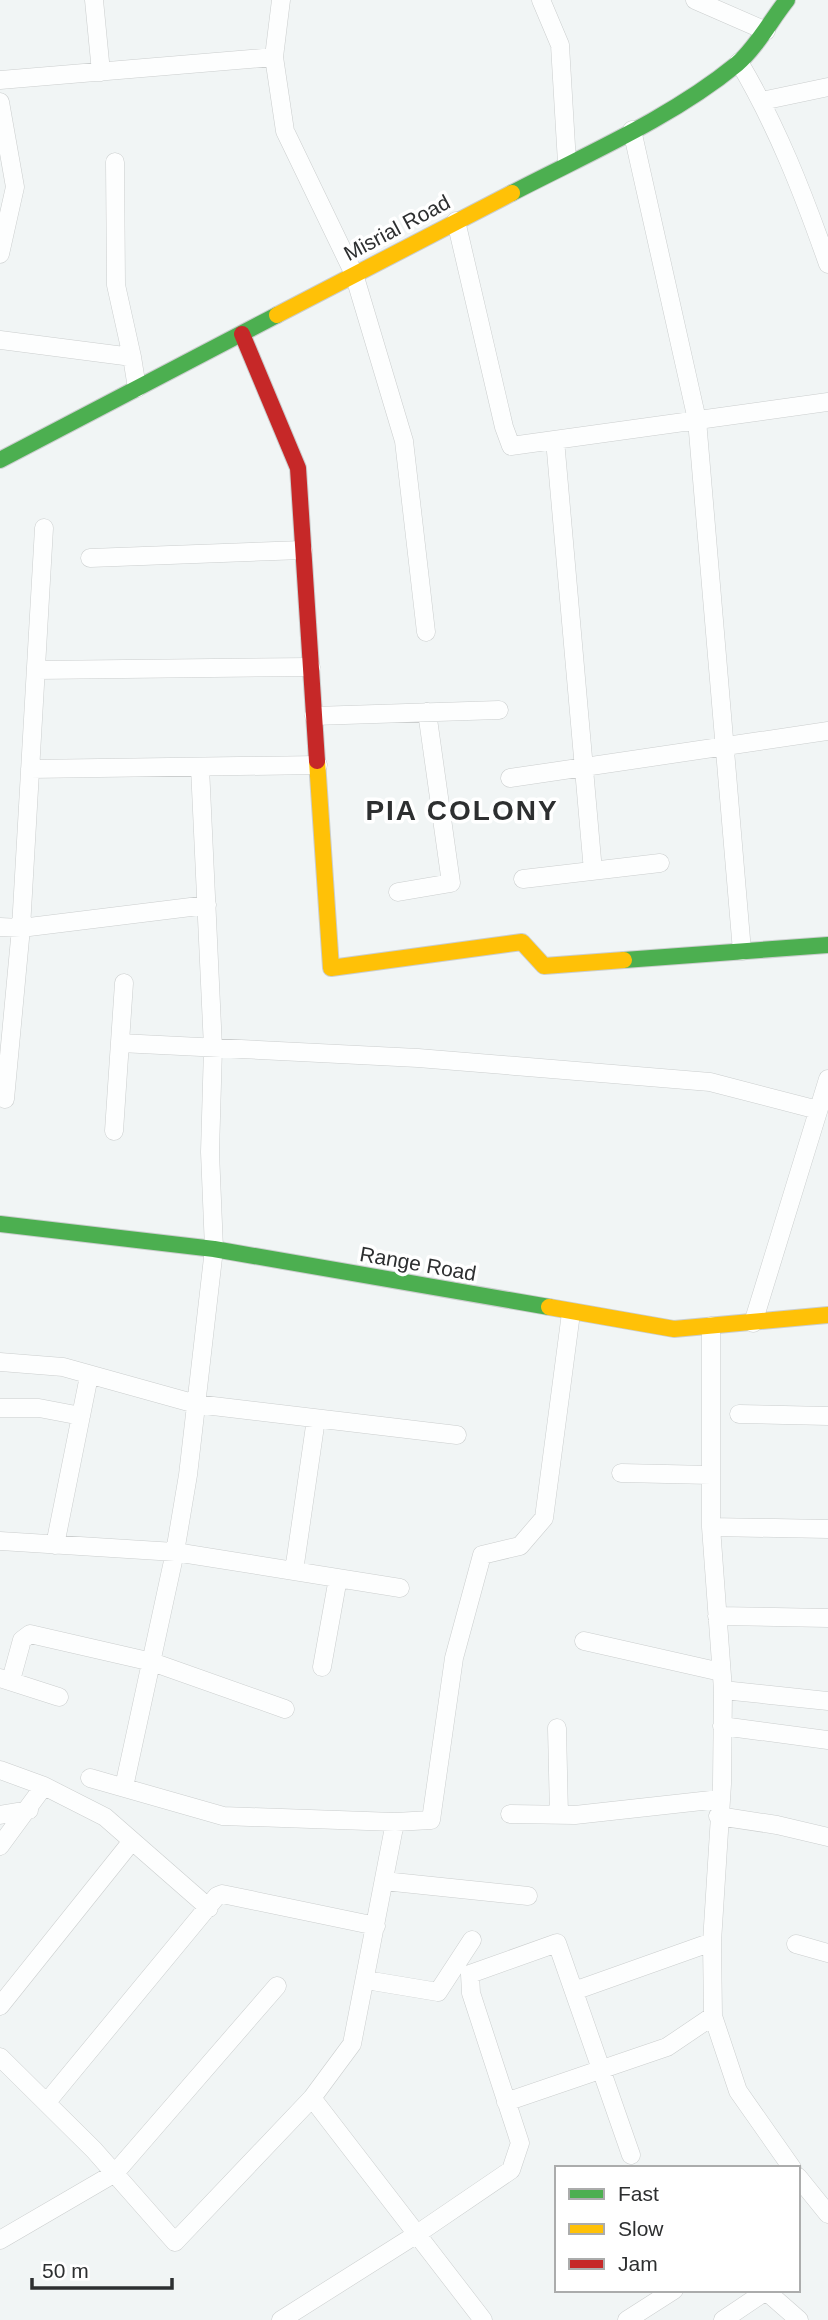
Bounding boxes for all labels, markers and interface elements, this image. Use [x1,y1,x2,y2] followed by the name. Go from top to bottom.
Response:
[340,190,454,265] street label: Misrial Road
[365,795,559,826] district label: PIA COLONY
[358,1242,478,1285] street label: Range Road
[555,2166,800,2292] legend
[618,2182,659,2205] text: Fast
[618,2217,664,2240] text: Slow
[32,2246,172,2290] scale bar
[618,2252,658,2275] text: Jam
[42,2259,89,2282] text: 50 m

